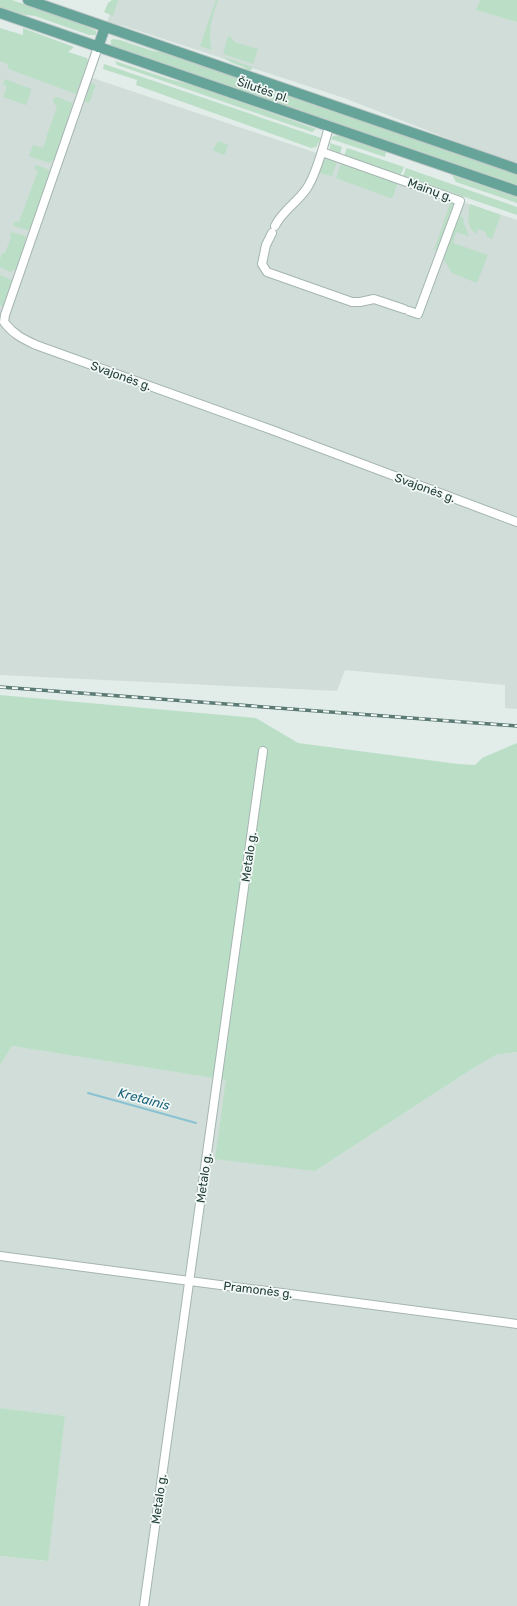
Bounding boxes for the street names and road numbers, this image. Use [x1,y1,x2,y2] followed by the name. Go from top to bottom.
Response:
[235,75,291,105] street label: Šilutės pl.
[406,175,454,205] street label: Mainų g.
[89,359,153,393] street label: Svajonės g.
[393,471,457,505] street label: Svajonės g.
[239,831,259,883] street label: Metalo g.
[194,1152,214,1204] street label: Metalo g.
[223,1279,293,1301] street label: Pramonės g.
[149,1473,169,1525] street label: Metalo g.

